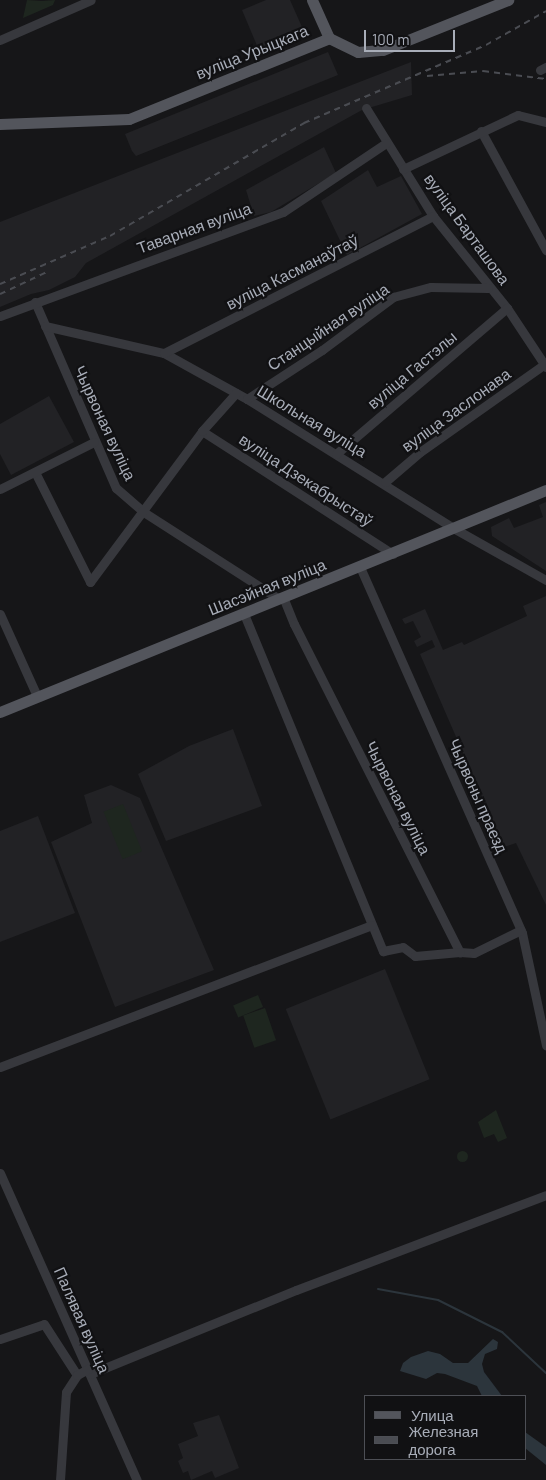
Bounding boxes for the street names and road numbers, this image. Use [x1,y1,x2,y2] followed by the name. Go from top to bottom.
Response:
[193,21,311,83] street label: вуліца Урыцкага
[420,170,514,288] street label: вуліца Барташова
[134,198,254,258] street label: Таварная вуліца
[223,230,361,314] street label: вуліца Касманаўтаў
[264,279,392,375] street label: Станцыйная вуліца
[363,327,461,413] street label: вуліца Гастэлы
[70,362,140,484] street label: Чырвоная вуліца
[398,364,514,456] street label: вуліца Заслонава
[254,381,370,461] street label: Школьная вуліца
[236,430,376,530] street label: вуліца Дзекабрыстаў
[205,555,329,619] street label: Шасэйная вуліца
[444,736,512,856] street label: Чырвоны праезд
[361,738,435,858] street label: Чырвоная вуліца
[50,1264,114,1376] street label: Палявая вуліца

